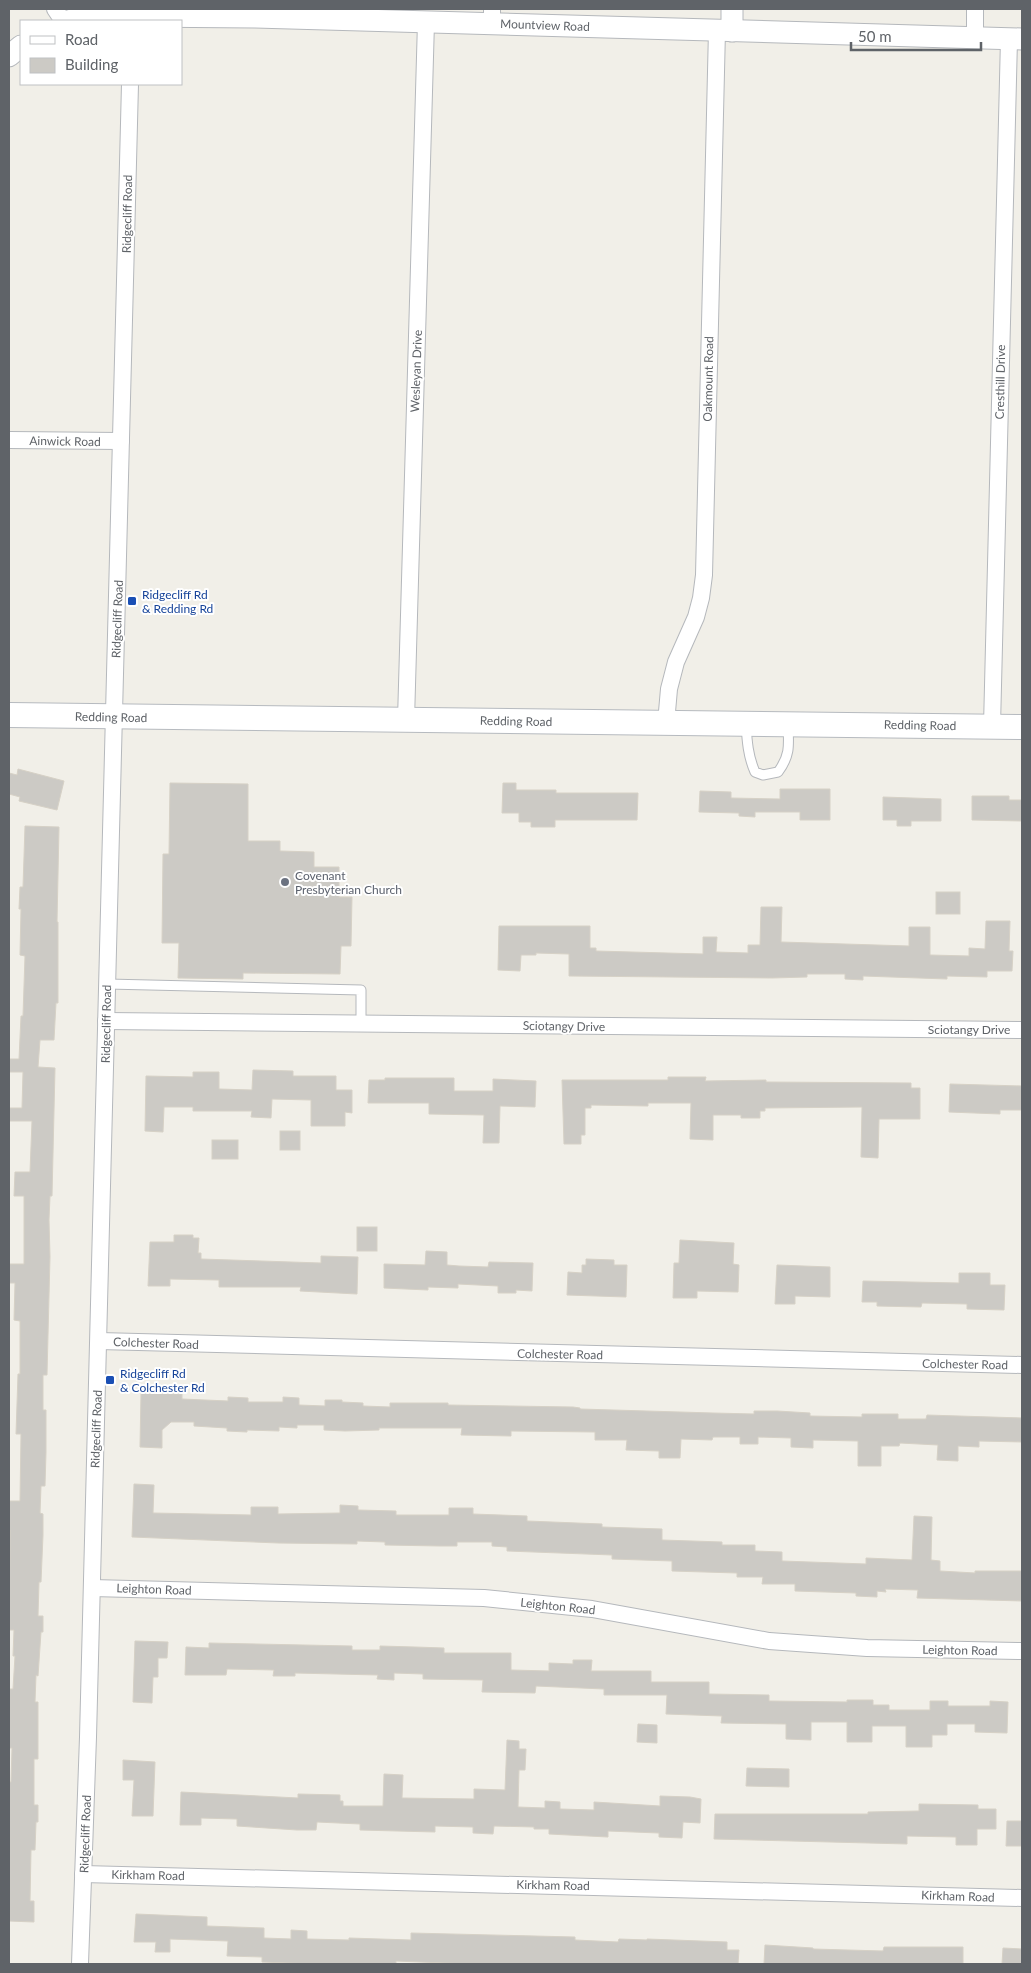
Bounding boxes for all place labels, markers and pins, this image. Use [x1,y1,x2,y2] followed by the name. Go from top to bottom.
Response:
[142,587,213,616] place label: Ridgecliff Rd & Redding Rd
[126,595,138,607] marker: Ridgecliff Rd & Redding Rd
[295,868,402,897] place label: Covenant Presbyterian Church
[279,876,291,888] marker: Covenant Presbyterian Church
[120,1366,205,1395] place label: Ridgecliff Rd & Colchester Rd
[104,1374,116,1386] marker: Ridgecliff Rd & Colchester Rd

